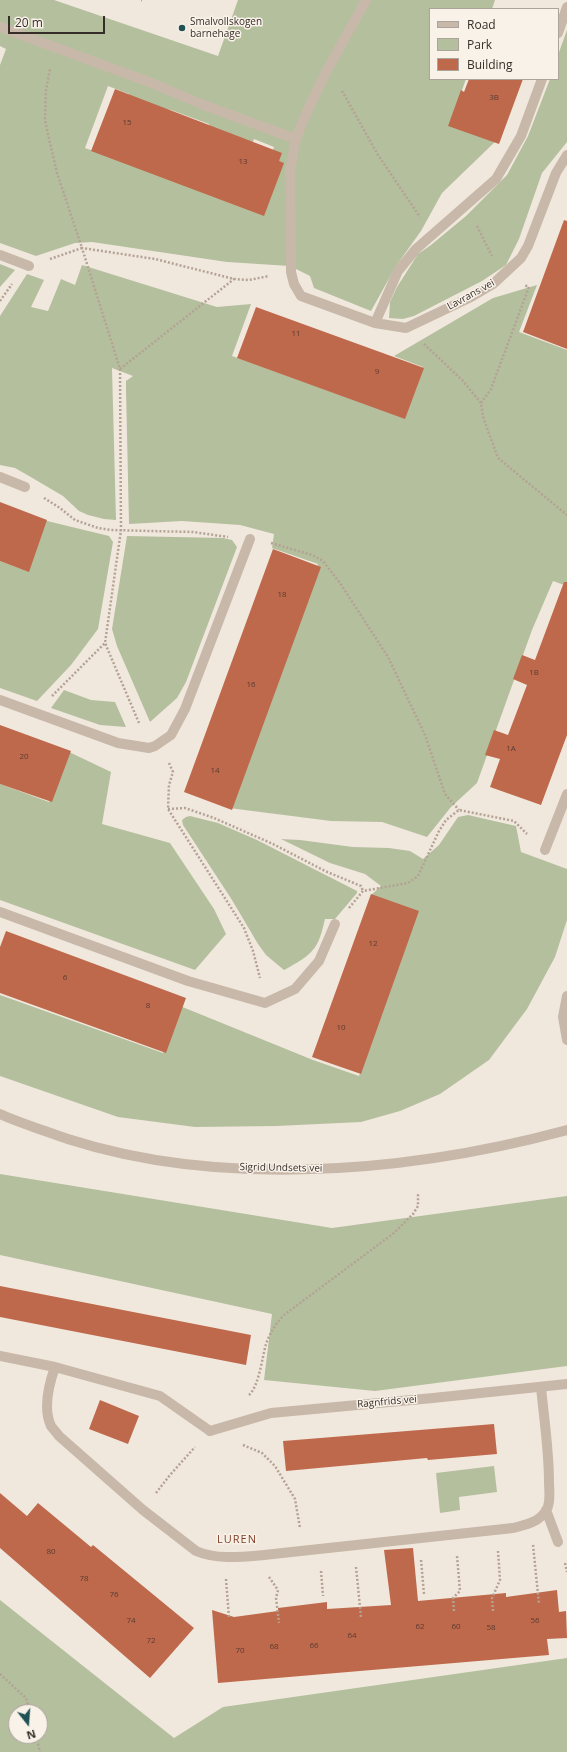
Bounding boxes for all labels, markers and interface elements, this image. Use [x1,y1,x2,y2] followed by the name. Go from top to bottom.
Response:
[10,8,107,34] scale bar
[429,8,559,80] legend
[15,14,43,31] text: 20 m
[190,16,262,40] place label: Smalvollskogen barnehage
[467,16,496,33] text: Road
[177,23,187,33] marker: Smalvollskogen barnehage
[467,36,492,53] text: Park
[467,56,512,73] text: Building
[489,93,499,103] house number: 3B
[122,118,132,128] house number: 15
[238,157,248,167] house number: 13
[445,277,497,313] street label: Lavrans vei
[291,329,301,339] house number: 11
[375,367,379,377] house number: 9
[277,590,287,600] house number: 18
[529,668,539,678] house number: 1B
[246,680,256,690] house number: 16
[506,744,516,754] house number: 1A
[19,752,29,762] house number: 20
[210,766,220,776] house number: 14
[368,939,378,949] house number: 12
[63,973,67,983] house number: 6
[146,1001,150,1011] house number: 8
[336,1023,346,1033] house number: 10
[240,1161,322,1175] street label: Sigrid Undsets vei
[357,1393,417,1411] street label: Ragnfrids vei
[217,1533,257,1547] district label: LUREN
[46,1547,56,1557] house number: 80
[79,1574,89,1584] house number: 78
[109,1590,119,1600] house number: 76
[126,1616,136,1626] house number: 74
[530,1616,540,1626] house number: 56
[415,1622,425,1632] house number: 62
[451,1622,461,1632] house number: 60
[486,1623,496,1633] house number: 58
[347,1631,357,1641] house number: 64
[146,1636,156,1646] house number: 72
[309,1641,319,1651] house number: 66
[269,1642,279,1652] house number: 68
[235,1646,245,1656] house number: 70
[8,1704,48,1744] north arrow
[25,1727,38,1743] text: N

